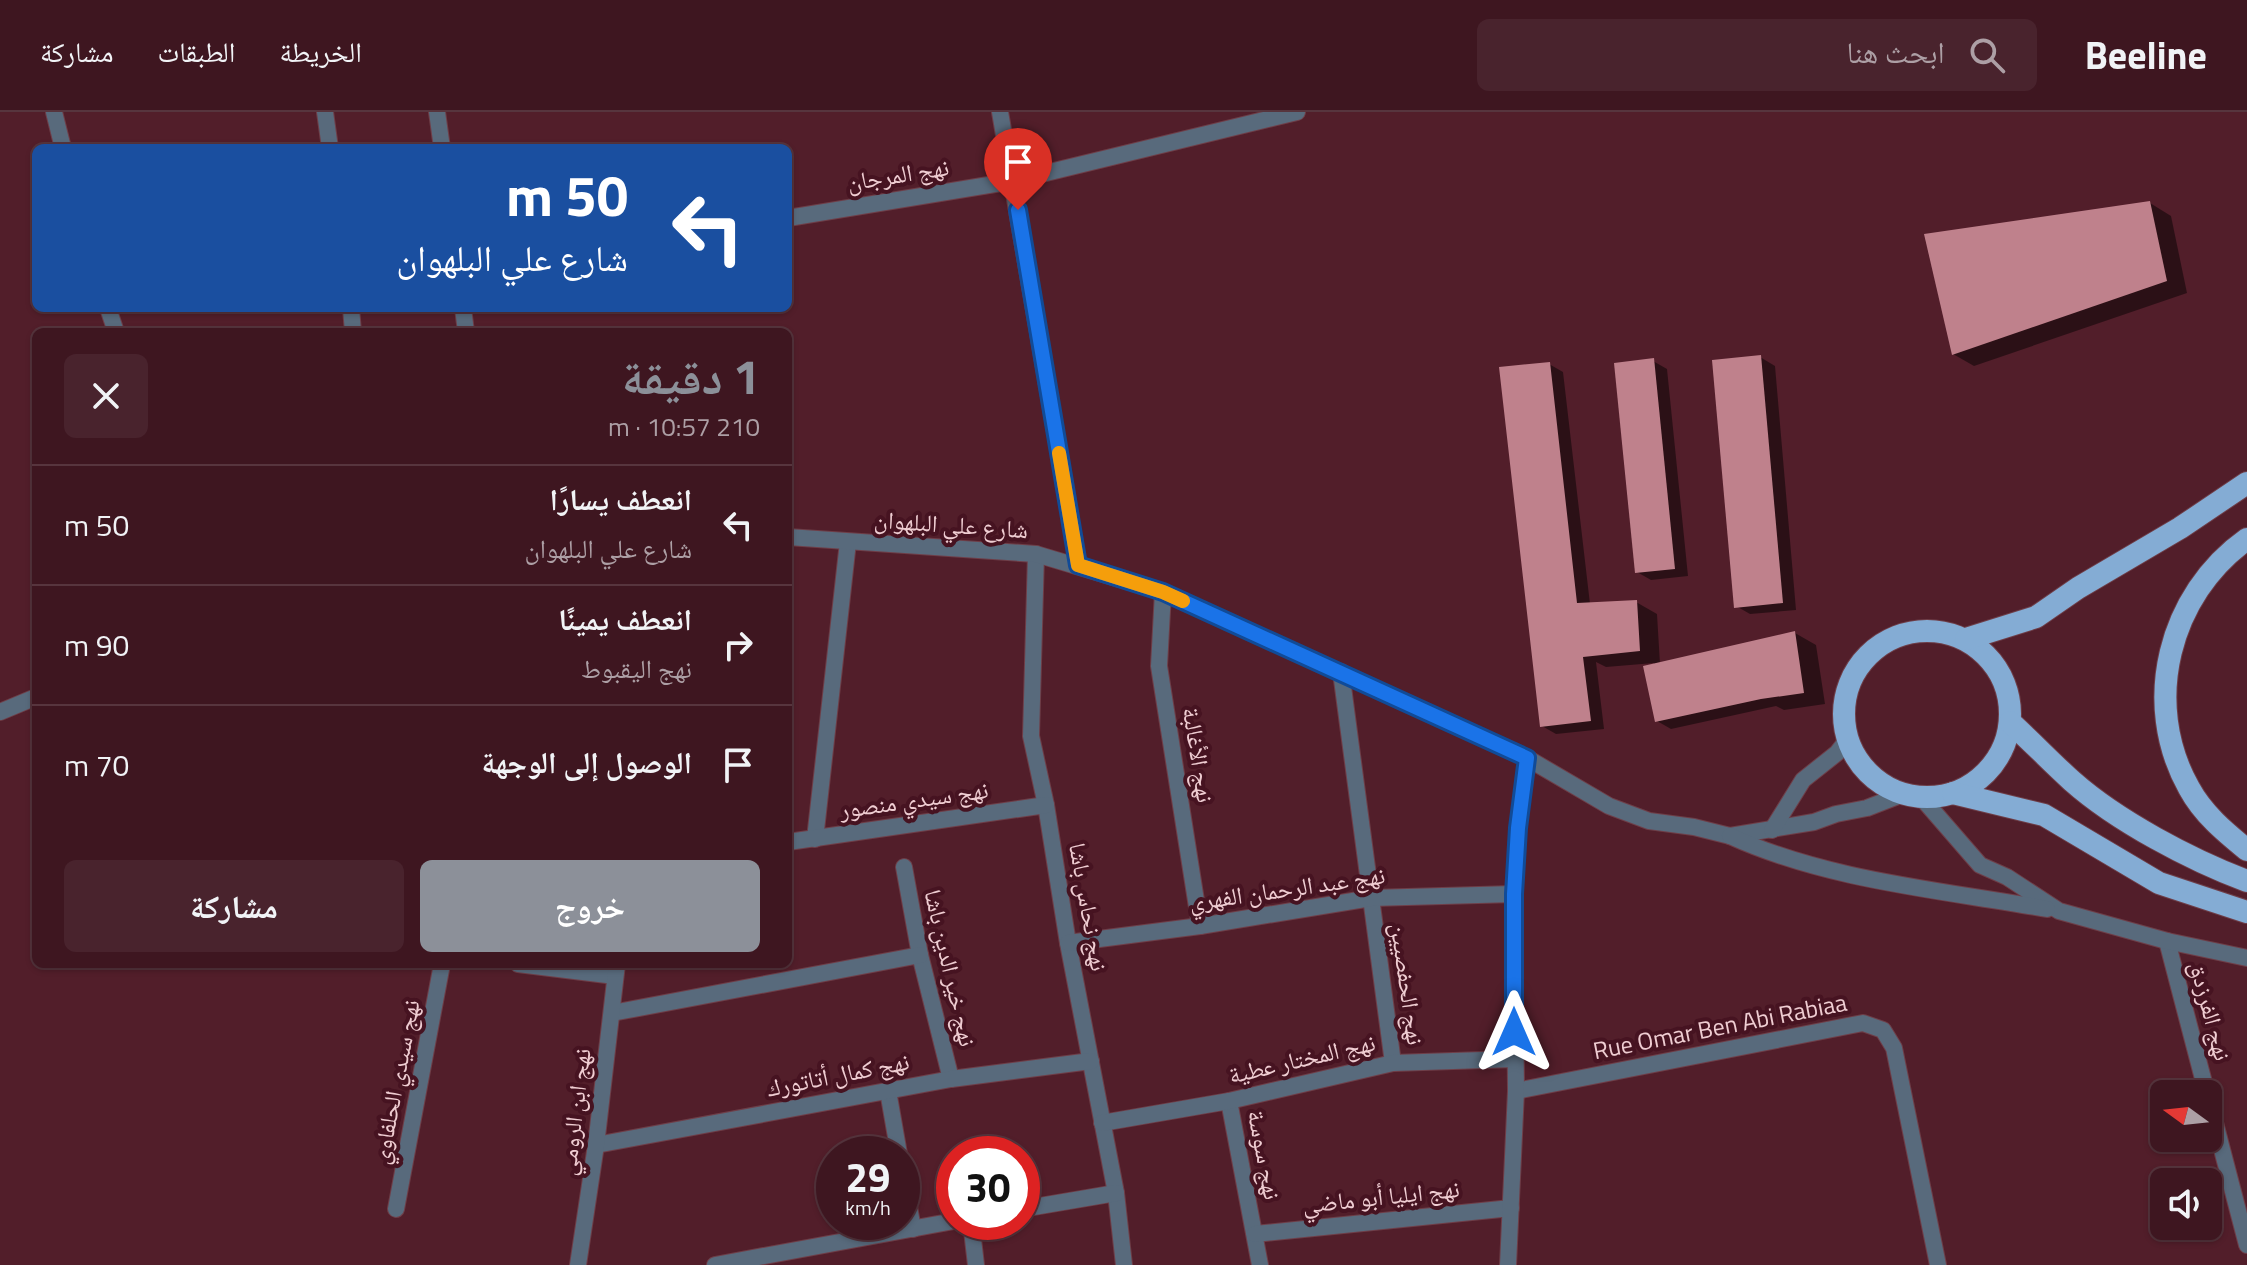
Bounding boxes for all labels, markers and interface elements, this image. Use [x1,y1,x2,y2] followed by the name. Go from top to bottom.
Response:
[1477,19,2037,91] search box
[2085,26,2207,84] text: Beeline
[1847,29,1945,75] text: ابحث هنا
[40,30,114,73] text: مشاركة
[158,30,235,73] text: الطبقات
[279,30,362,73] text: الخريطة
[1965,33,2009,77] icon: search
[984,128,1052,210] pin
[996,140,1040,184] icon: arrive
[844,148,951,200] street label: نهج المرجان
[506,153,628,238] text: 50 m
[656,176,760,280] icon: left
[396,230,628,285] text: شارع علي البلهوان
[622,340,760,413] text: 1 دقيقة
[64,354,148,438] button: close
[608,407,760,446] text: 210 m · 10:57
[549,476,692,522] text: انعطف يسارًا
[873,501,1029,549] street label: شارع علي البلهوان
[64,502,129,548] text: 50 m
[716,503,760,547] icon: left
[525,529,692,568] text: شارع علي البلهوان
[558,596,692,642] text: انعطف يمينًا
[64,622,129,668] text: 90 m
[716,623,760,667] icon: right
[581,649,692,688] text: نهج اليقبوط
[1174,704,1224,805] street label: نهج الأغالبة
[482,739,692,785] text: الوصول إلى الوجهة
[64,742,129,788] text: 70 m
[716,743,760,787] icon: arrive
[836,771,991,829] street label: نهج سيدي منصور
[1060,840,1118,974] street label: نهج نحاس باشا
[1186,856,1388,922] street label: نهج عبد الرحمان الفهري
[64,860,404,952] button: مشاركة
[420,860,760,952] button: خروج
[915,886,987,1050] street label: نهج خير الدين باشا
[1382,920,1434,1047] street label: نهج الحفصيين
[2180,957,2241,1064] street label: نهج الفرزدق
[1590,984,1850,1068] street label: Rue Omar Ben Abi Rabiaa
[1472,990,1556,1074] position arrow
[361,996,431,1168] street label: نهج سيدي الحلفاوي
[1225,1024,1379,1092] street label: نهج المختار عطية
[763,1043,912,1105] street label: نهج كمال أتاتورك
[548,1046,602,1178] street label: نهج ابن الرومي
[2150,1080,2222,1152] north arrow
[2150,1080,2222,1240] map controls
[1239,1107,1291,1203] street label: نهج سوسة
[936,1136,1040,1240] speed limit sign: 30
[846,1147,890,1208] text: 29
[2150,1168,2222,1240] button: sound
[1300,1170,1462,1224] street label: نهج ايليا أبو ماضي
[845,1192,891,1223] text: km/h

